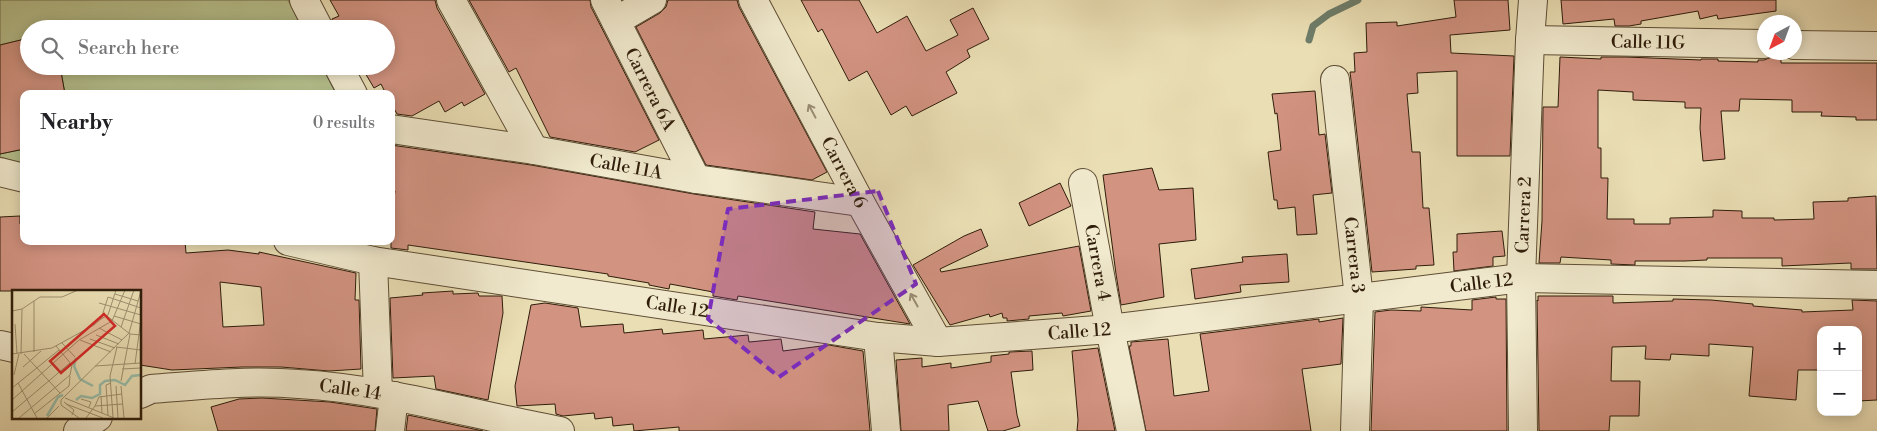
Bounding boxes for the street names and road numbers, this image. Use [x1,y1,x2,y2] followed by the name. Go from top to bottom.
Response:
[1611,30,1686,55] street label: Calle 11G
[619,44,681,135] street label: Carrera 6A
[815,133,872,212] street label: Carrera 6
[588,149,665,185] street label: Calle 11A
[1511,176,1537,254] street label: Carrera 2
[1338,216,1369,295] street label: Carrera 3
[1079,222,1116,303] street label: Carrera 4
[1449,268,1514,299] street label: Calle 12
[644,291,710,323] street label: Calle 12
[1047,318,1112,346] street label: Calle 12
[318,375,383,406] street label: Calle 14

